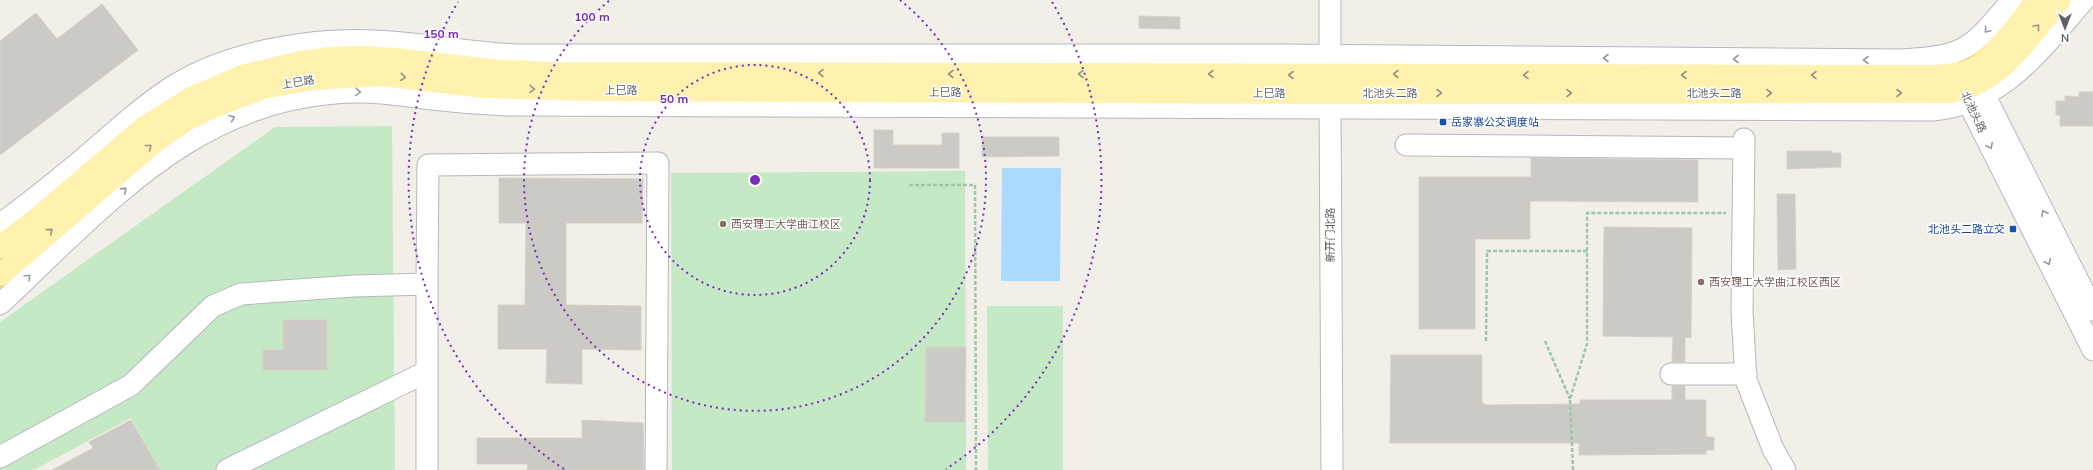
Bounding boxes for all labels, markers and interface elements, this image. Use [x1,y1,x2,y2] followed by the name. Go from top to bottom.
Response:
[2045,8,2085,48] north arrow
[574,9,610,24] text: 100 m
[2032,25,2039,32] one-way arrow
[423,26,459,41] text: 150 m
[1984,26,1991,33] one-way arrow
[2061,31,2069,45] text: N
[1603,54,1609,62] one-way arrow
[1733,55,1739,63] one-way arrow
[1863,56,1869,64] one-way arrow
[818,69,824,77] one-way arrow
[948,70,954,78] one-way arrow
[1078,70,1084,78] one-way arrow
[1208,70,1214,78] one-way arrow
[1393,70,1399,78] one-way arrow
[1288,71,1294,79] one-way arrow
[1523,71,1529,79] one-way arrow
[1681,71,1687,79] one-way arrow
[1811,71,1817,79] one-way arrow
[281,73,315,91] street label: 上巳路
[400,73,406,82] one-way arrow
[605,83,638,97] street label: 上巳路
[529,85,535,93] one-way arrow
[929,85,962,99] street label: 上巳路
[1253,86,1286,100] street label: 上巳路
[1363,86,1418,100] street label: 北池头二路
[1687,86,1742,100] street label: 北池头二路
[355,88,361,96] one-way arrow
[1436,89,1442,97] one-way arrow
[1566,89,1572,97] one-way arrow
[1766,89,1772,97] one-way arrow
[1896,89,1902,97] one-way arrow
[1958,89,1990,135] street label: 北池头路
[660,91,688,106] text: 50 m
[228,115,236,123] one-way arrow
[1451,115,1539,129] place label: 岳家寨公交调度站
[1438,117,1448,127] marker: 岳家寨公交调度站
[1985,142,1993,149] one-way arrow
[145,144,152,151] one-way arrow
[748,173,762,187] centre of rings
[120,187,127,194] one-way arrow
[1323,208,1337,263] street label: 新开门北路
[2041,209,2049,217] one-way arrow
[731,217,841,231] place label: 西安理工大学曲江校区
[718,219,728,229] marker: 西安理工大学曲江校区
[1928,222,2005,236] place label: 北池头二路立交
[2008,224,2018,234] marker: 北池头二路立交
[46,228,53,235] one-way arrow
[2044,258,2051,265] one-way arrow
[23,274,31,282] one-way arrow
[1709,275,1841,289] place label: 西安理工大学曲江校区西区
[1696,277,1706,287] marker: 西安理工大学曲江校区西区

